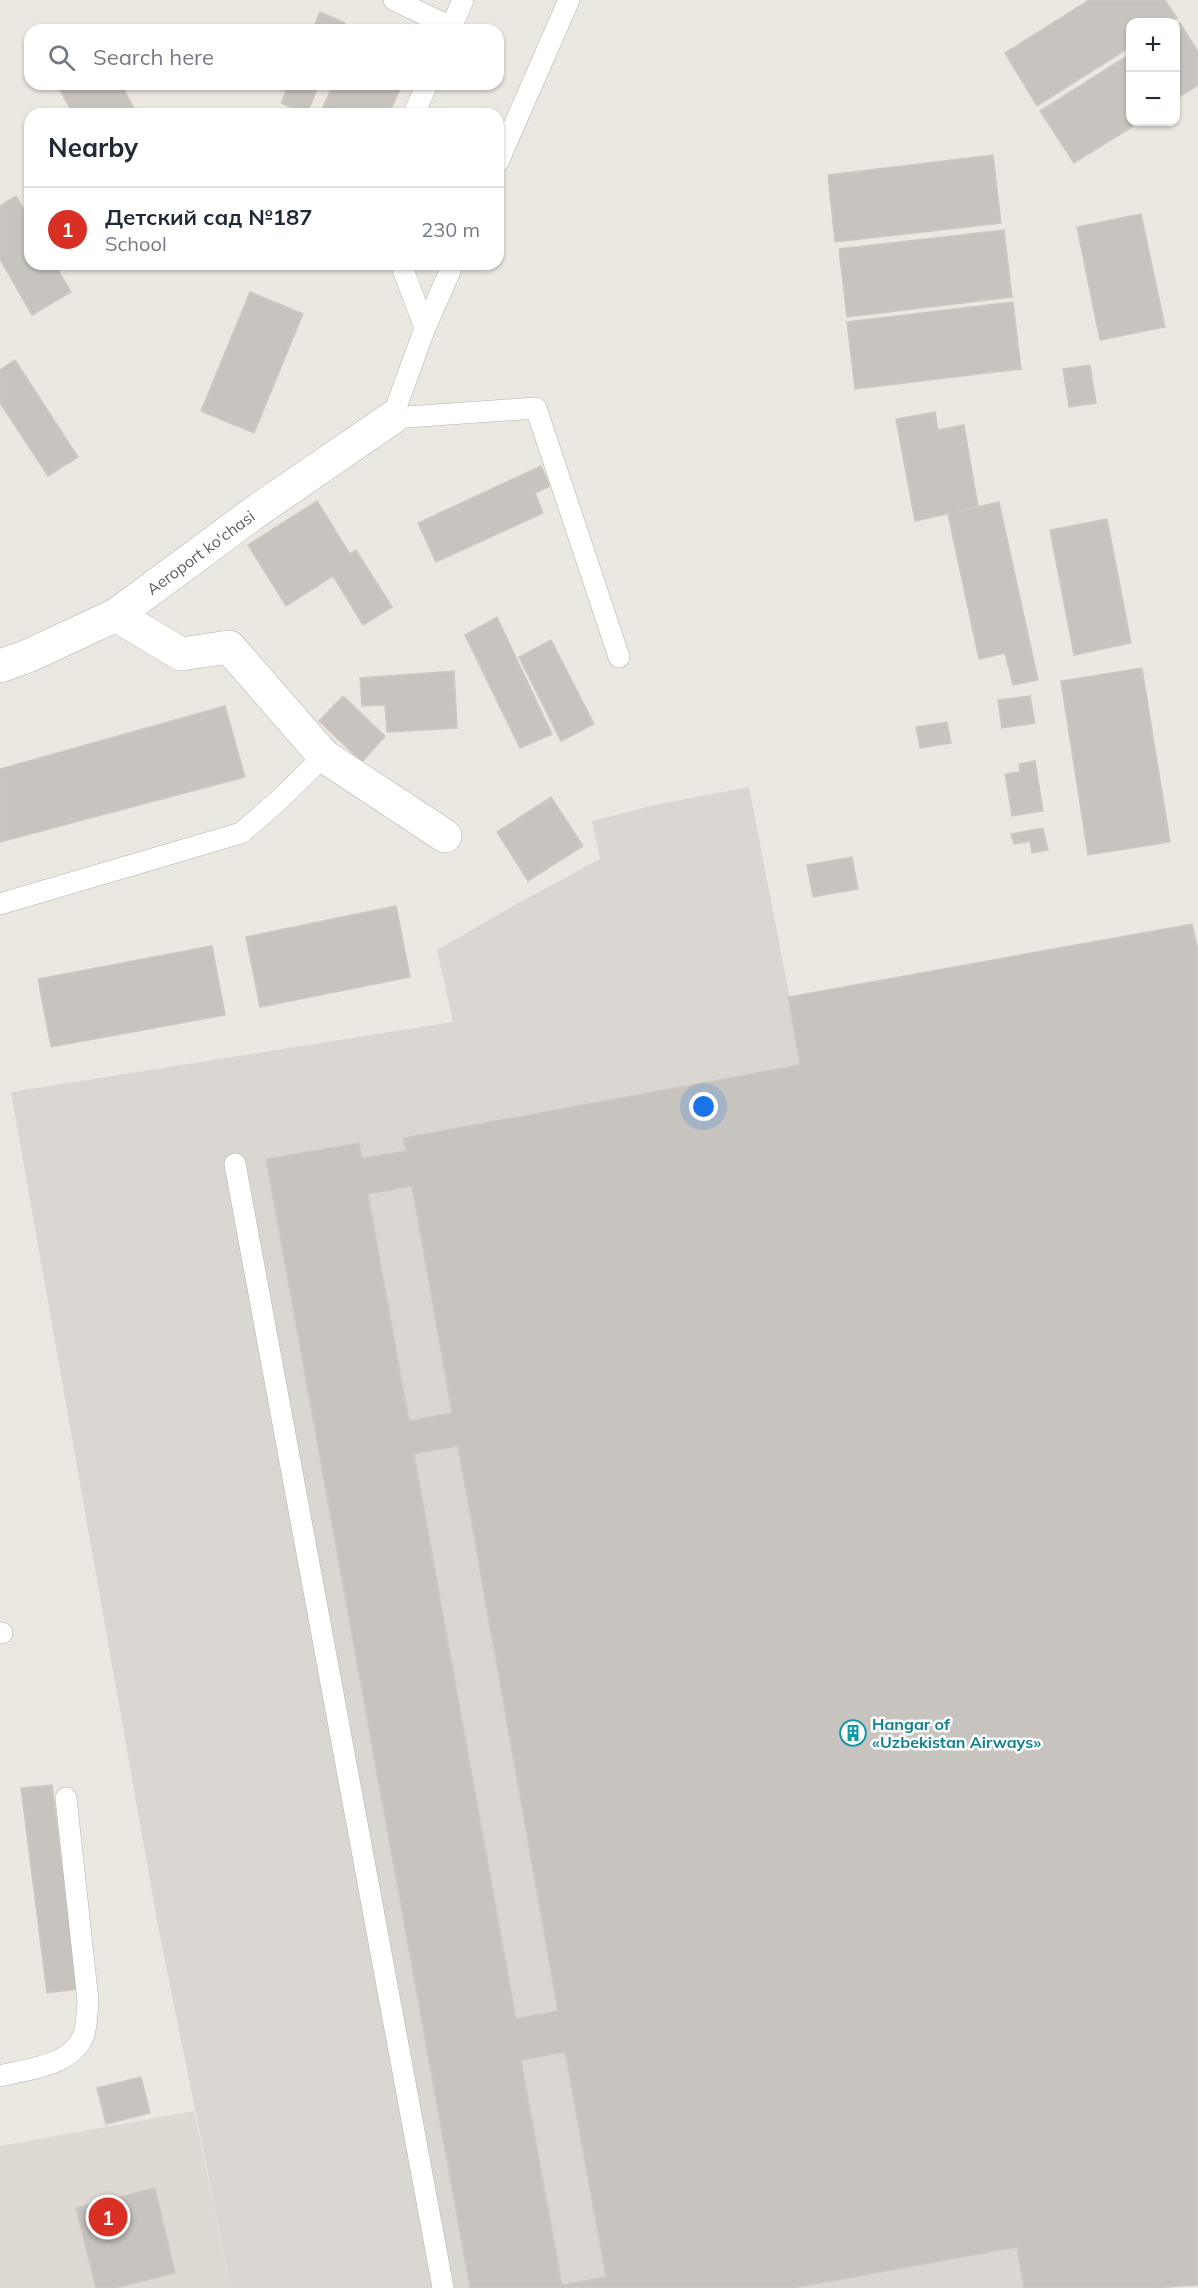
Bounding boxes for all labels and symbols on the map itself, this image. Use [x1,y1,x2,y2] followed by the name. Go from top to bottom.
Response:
[143,506,259,599] street label: Aeroport ko'chasi
[689,1092,718,1121] your location
[872,1714,1041,1752] place label: Hangar of «Uzbekistan Airways»
[838,1718,868,1748] building icon: Hangar of «Uzbekistan Airways»
[88,2194,128,2240] pin: 1

